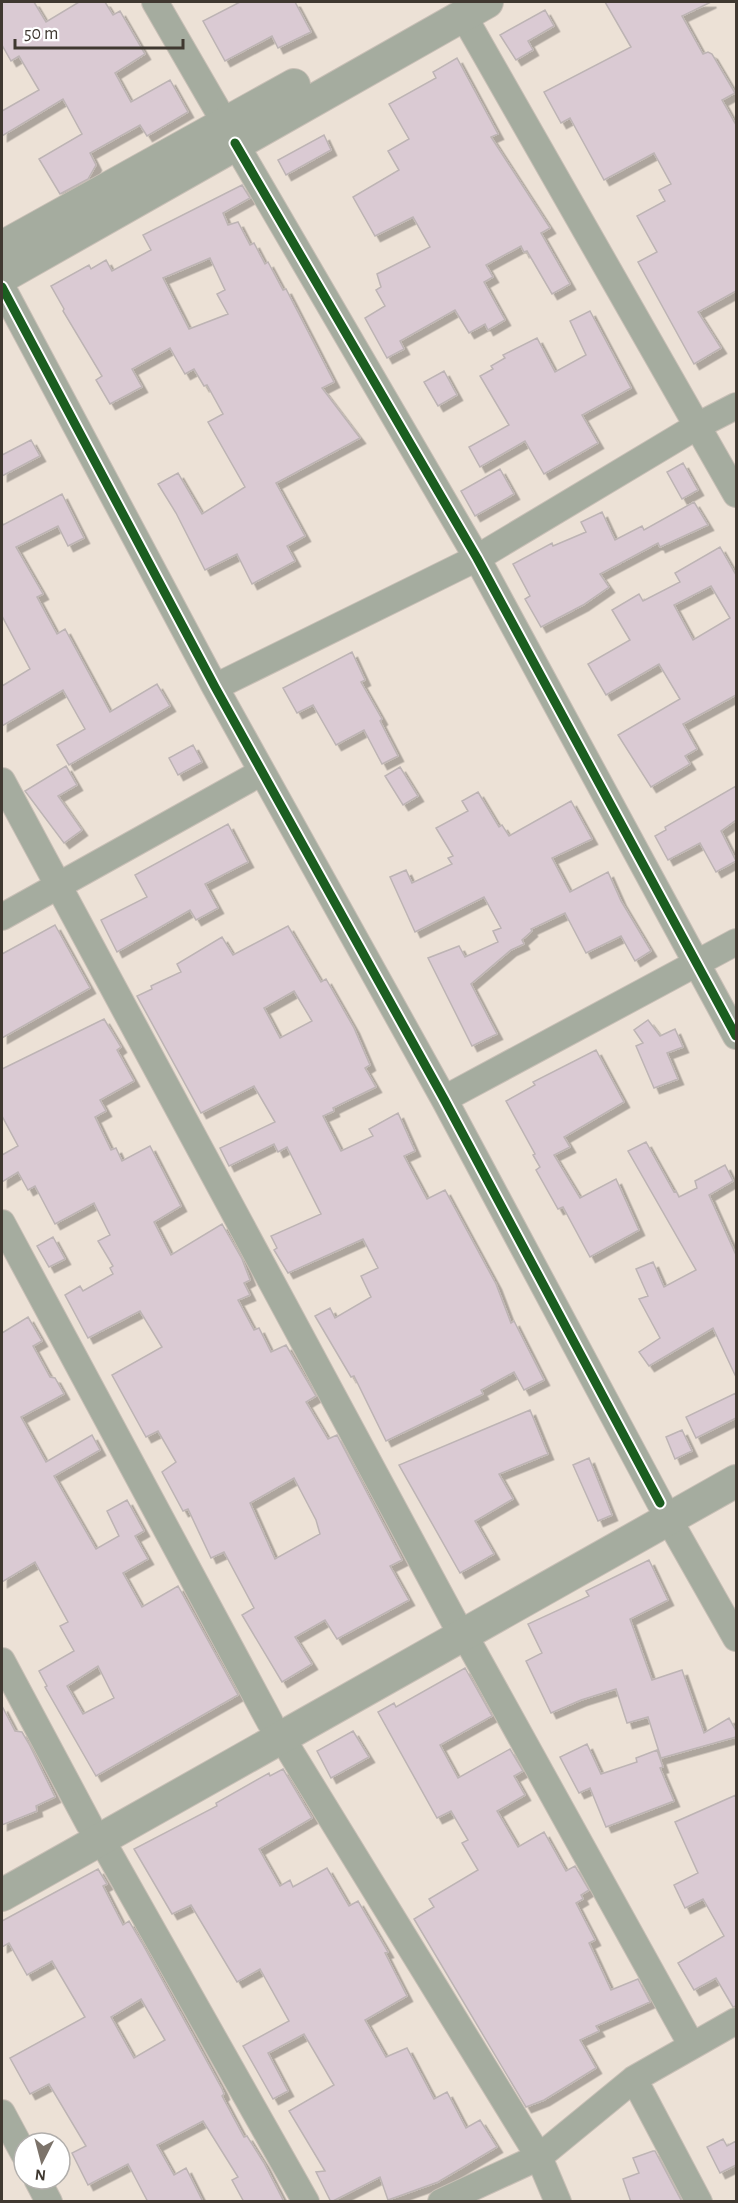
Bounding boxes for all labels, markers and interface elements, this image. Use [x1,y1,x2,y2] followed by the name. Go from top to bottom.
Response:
[15,12,183,50] scale bar
[24,25,58,43] text: 50 m
[12,2131,72,2191] north arrow
[34,2166,47,2183] text: N

